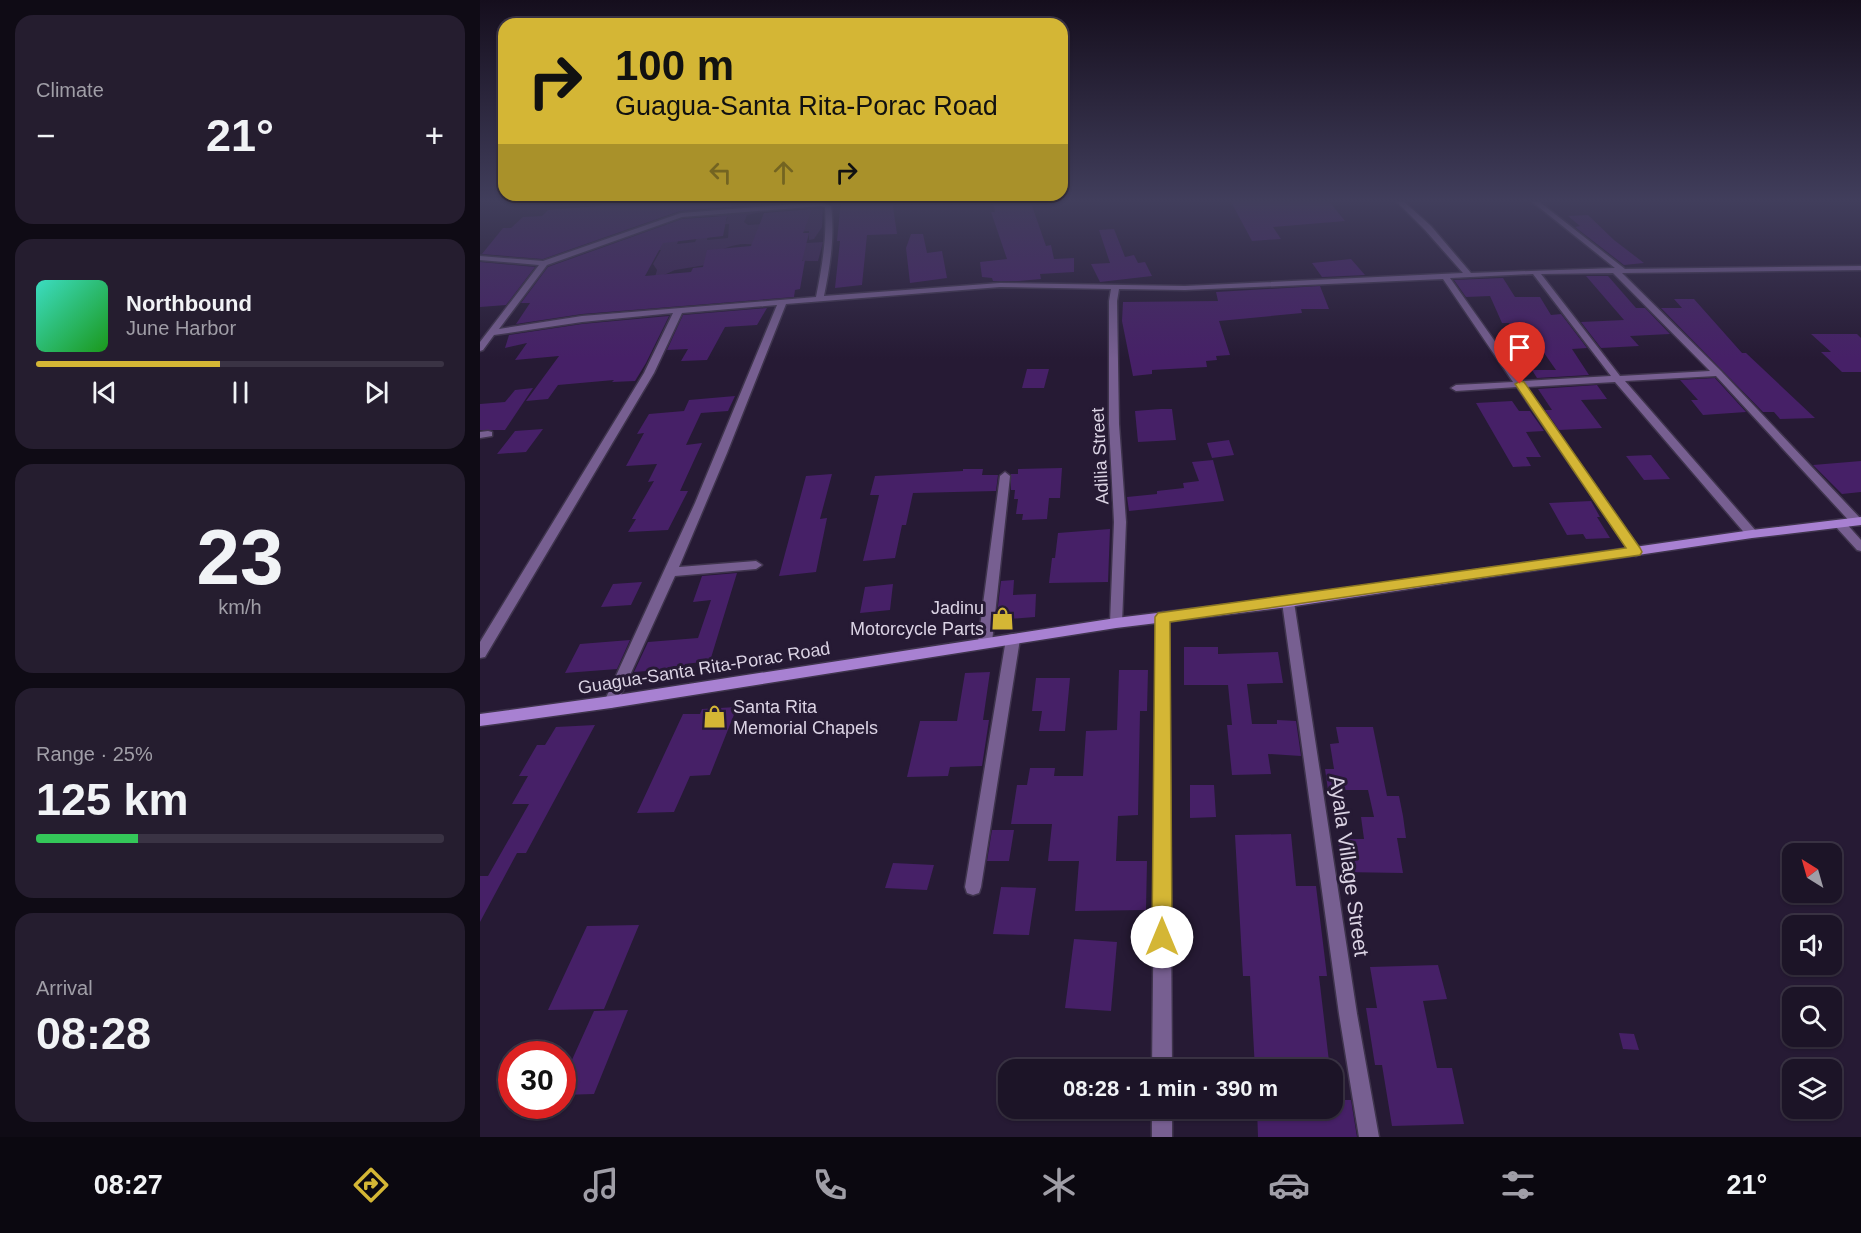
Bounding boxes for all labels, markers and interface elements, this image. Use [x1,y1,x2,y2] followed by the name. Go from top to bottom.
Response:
[516,42,594,120] icon: right
[615,42,734,89] text: 100 m
[36,79,104,101] text: Climate
[615,91,998,121] text: Guagua-Santa Rita-Porac Road
[206,110,274,161] text: 21°
[36,117,55,154] text: −
[425,117,444,154] text: +
[704,156,737,189] icon: left
[767,156,800,189] icon: ahead
[830,156,863,189] icon: right
[126,291,252,316] text: Northbound
[126,317,236,339] text: June Harbor
[1494,322,1545,384] pin
[1503,331,1536,364] icon: arrive
[88,376,121,409] icon: previous
[224,376,257,409] icon: pause
[360,376,393,409] icon: next
[1087,407,1113,505] street label: Adilia Street
[197,513,283,601] text: 23
[218,596,262,618] text: km/h
[850,598,984,639] place label: Jadinu Motorcycle Parts
[989,605,1015,631] shop icon: Jadinu Motorcycle Parts
[576,638,832,698] street label: Guagua-Santa Rita-Porac Road
[733,697,878,738] place label: Santa Rita Memorial Chapels
[702,704,728,730] shop icon: Santa Rita Memorial Chapels
[36,743,153,765] text: Range · 25%
[36,774,189,825] text: 125 km
[1325,774,1374,958] street label: Ayala Village Street
[1782,843,1842,903] north arrow
[1782,843,1842,1119] map controls
[1130,905,1194,969] position arrow
[1782,915,1842,975] button: sound
[36,977,93,999] text: Arrival
[1782,987,1842,1047] button: search
[36,1008,151,1059] text: 08:28
[498,1041,576,1119] speed limit sign: 30
[1782,1059,1842,1119] button: layers
[1063,1076,1278,1101] text: 08:28 · 1 min · 390 m
[350,1164,392,1206] icon: directions
[580,1164,622,1206] icon: music
[809,1164,851,1206] icon: phone
[1038,1164,1080,1206] icon: climate
[1268,1164,1310,1206] icon: car
[1497,1164,1539,1206] icon: filters
[94,1170,163,1200] text: 08:27
[1726,1170,1767,1200] text: 21°

